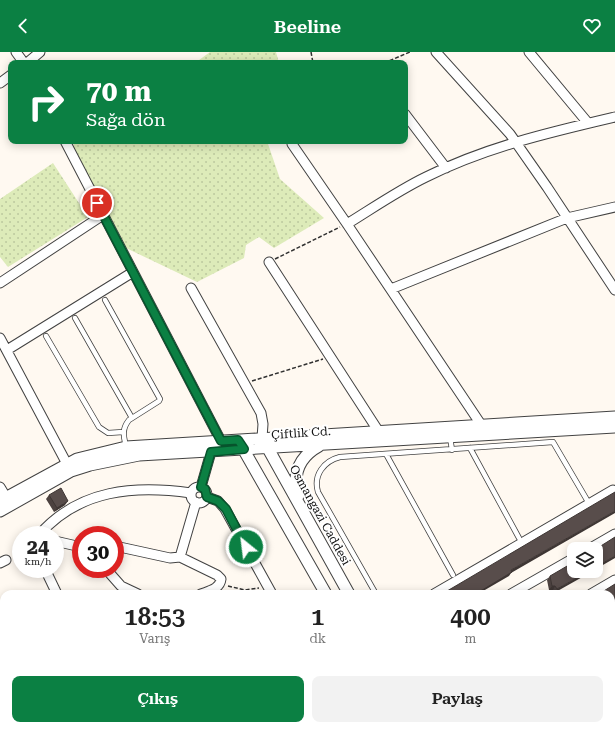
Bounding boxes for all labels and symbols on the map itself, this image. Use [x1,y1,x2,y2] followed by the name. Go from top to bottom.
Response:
[80,186,114,220] pin
[271,424,331,442] street label: Çiftlik Cd.
[287,462,353,568] street label: Osmangazi Caddesi
[72,526,124,578] speed limit sign: 30
[225,526,267,568] position arrow

